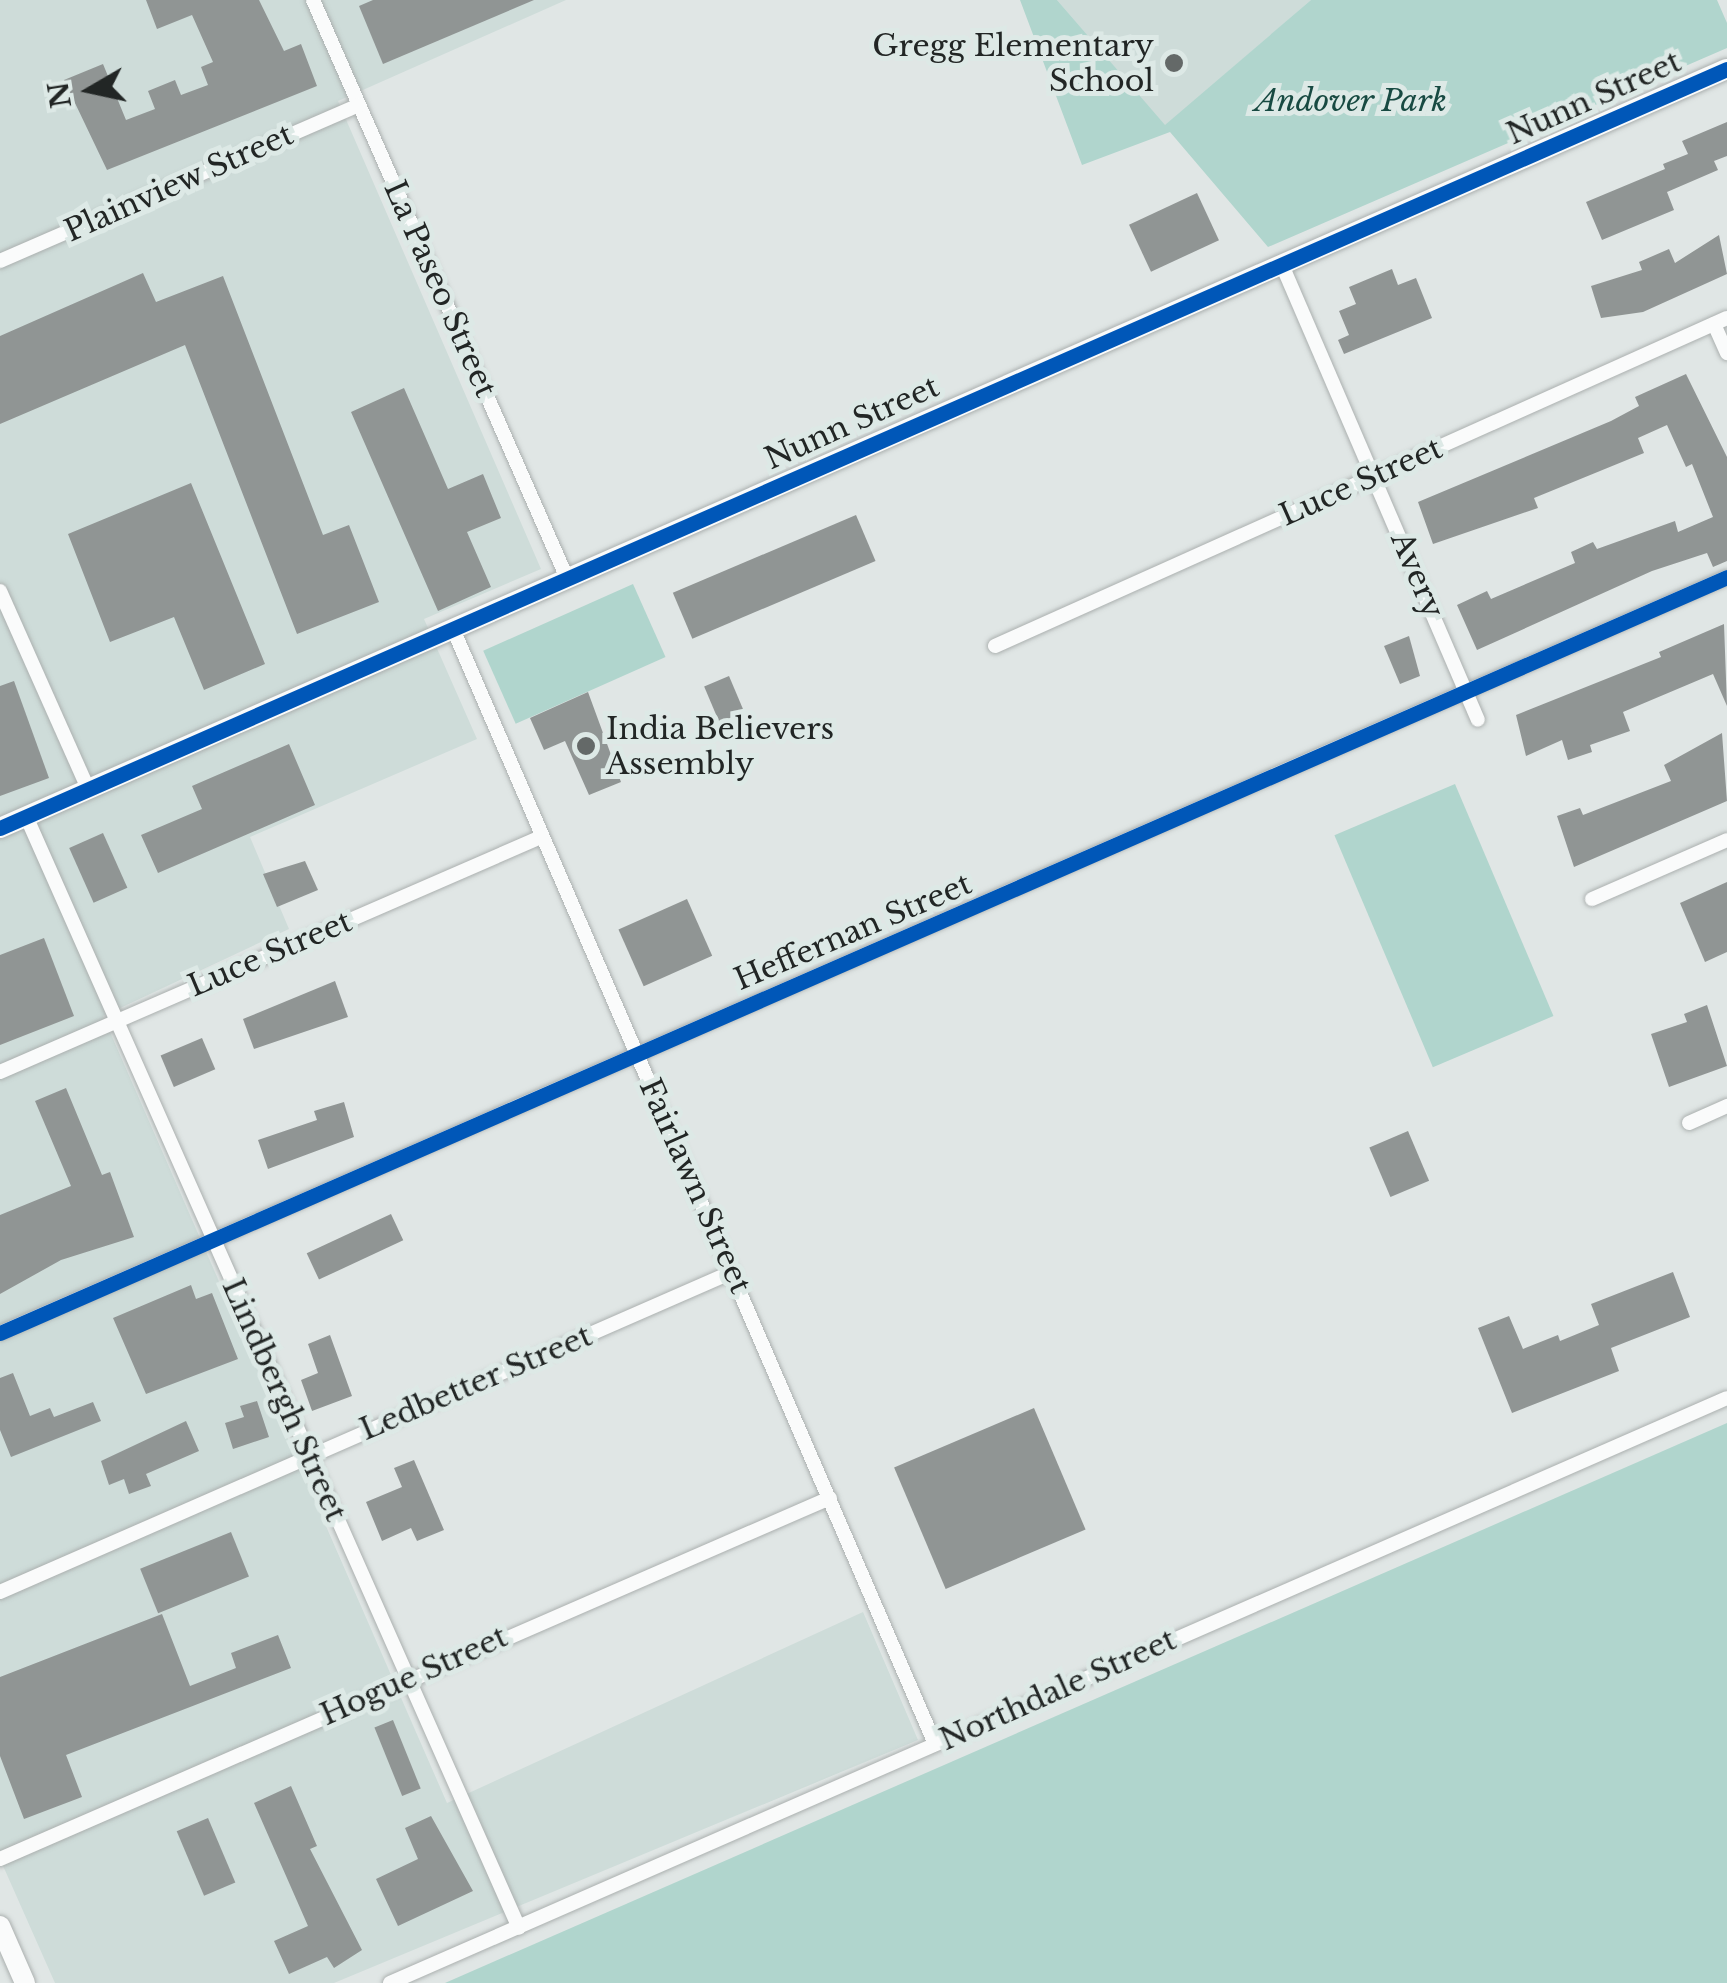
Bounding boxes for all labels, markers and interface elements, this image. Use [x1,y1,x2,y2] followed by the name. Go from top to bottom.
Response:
[872,28,1154,98] place label: Gregg Elementary School
[40,40,140,140] north arrow
[1501,44,1687,152] street label: Nunn Street
[1163,52,1185,74] marker: Gregg Elementary School
[41,79,79,111] text: N
[1255,83,1447,119] park label: Andover Park
[59,116,299,250] street label: Plainview Street
[376,175,504,403] street label: La Paseo Street
[759,369,945,477] street label: Nunn Street
[1274,430,1448,534] street label: Luce Street
[1383,527,1451,623] street label: Avery
[606,711,835,782] place label: India Believers Assembly
[575,735,597,757] marker: India Believers Assembly
[729,866,977,998] street label: Heffernan Street
[183,903,357,1005] street label: Luce Street
[632,1073,758,1299] street label: Fairlawn Street
[214,1273,354,1527] street label: Lindbergh Street
[354,1318,598,1448] street label: Ledbetter Street
[315,1619,513,1733] street label: Hogue Street
[934,1622,1182,1758] street label: Northdale Street

